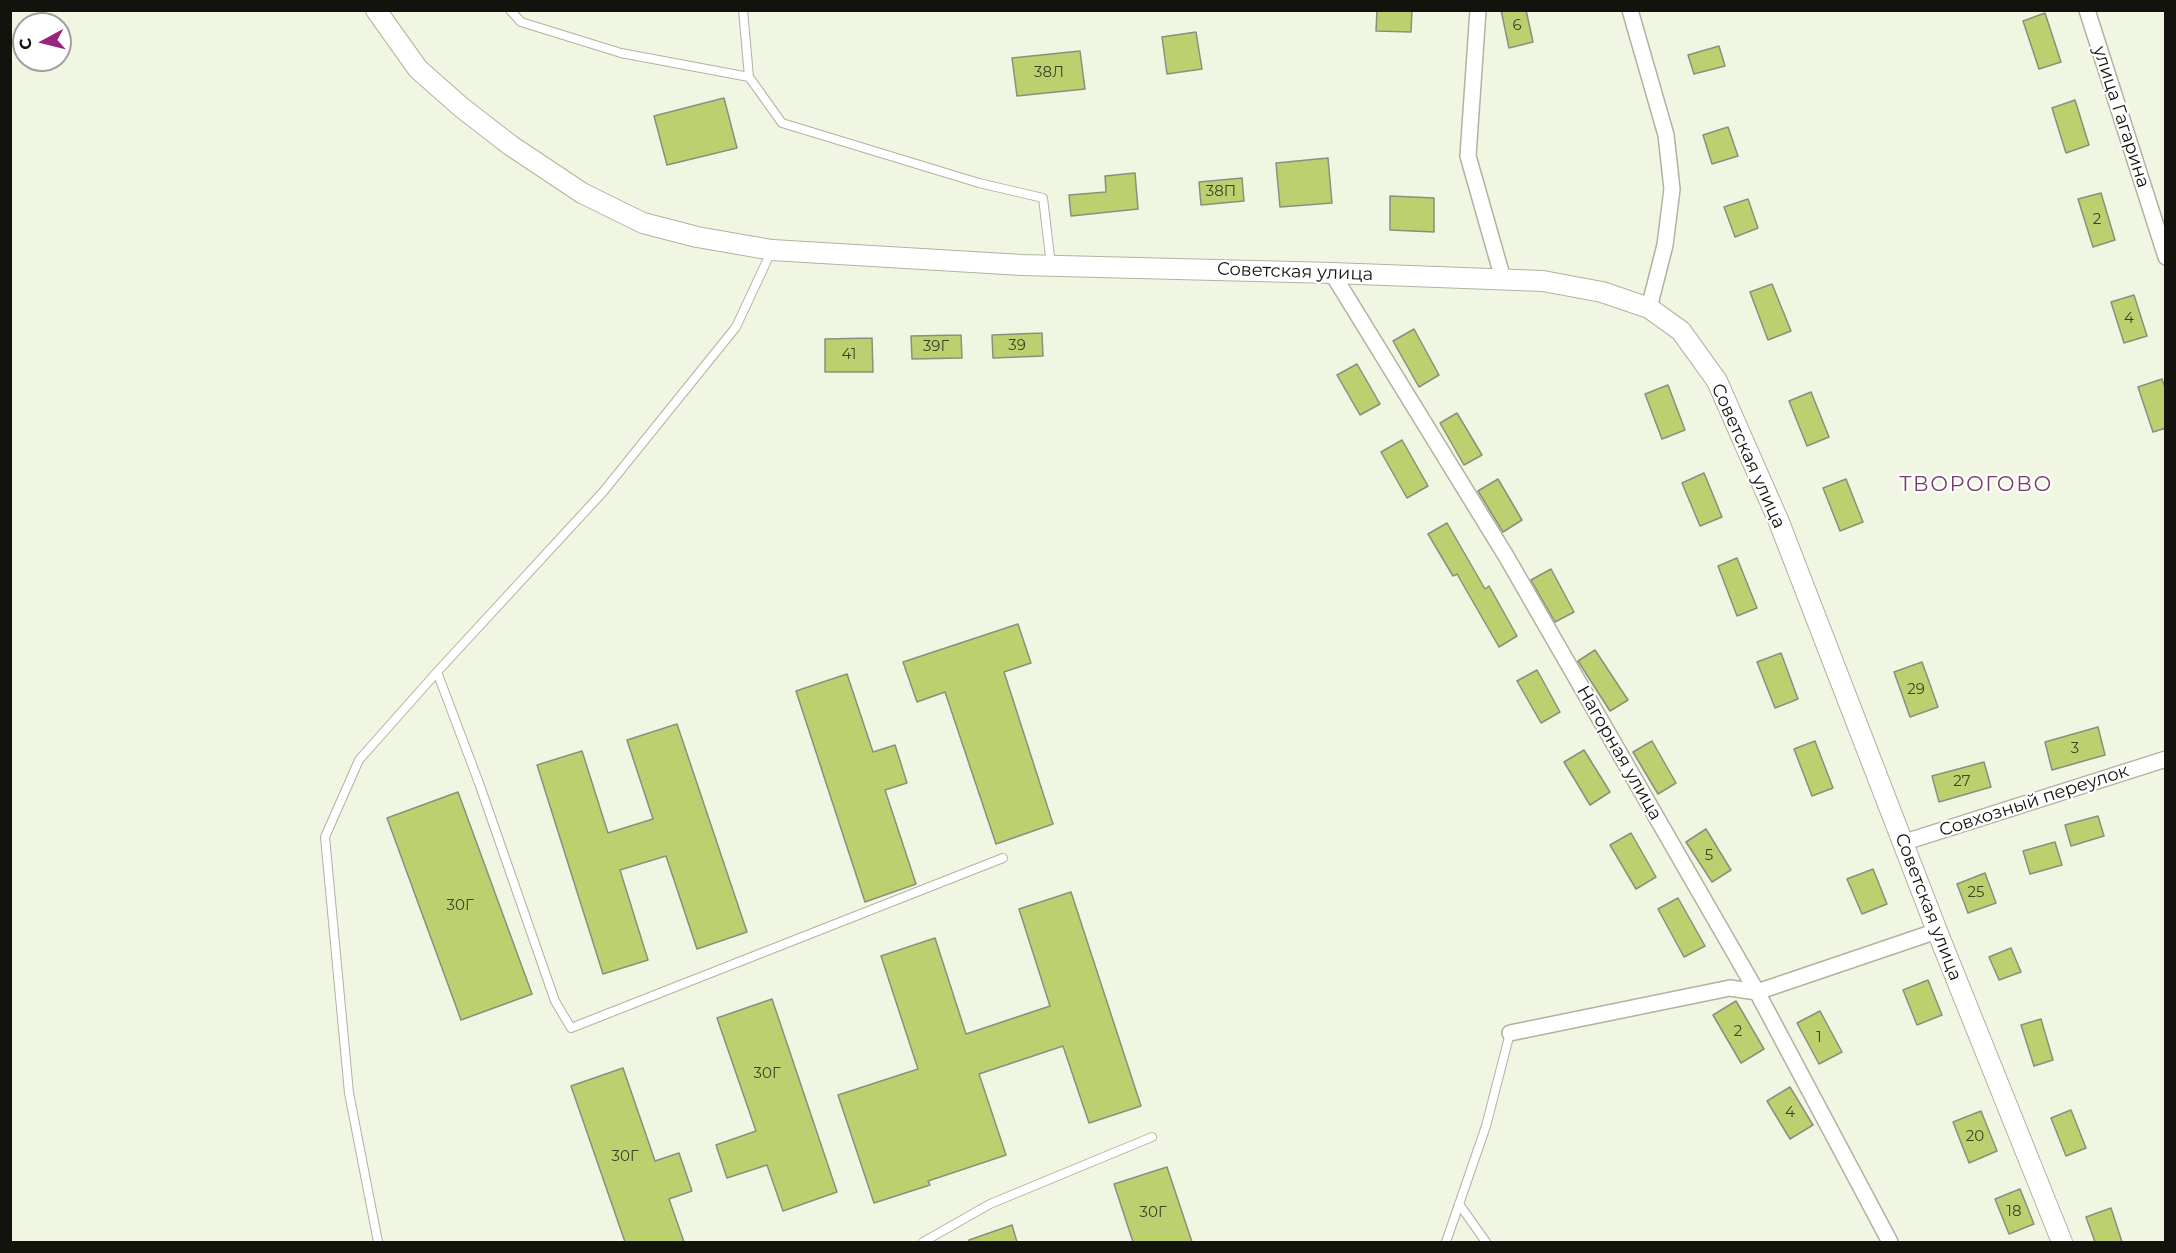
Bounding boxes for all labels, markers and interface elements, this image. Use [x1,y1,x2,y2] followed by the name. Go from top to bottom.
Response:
[12,12,72,72] north arrow
[1512,17,1522,35] house number: 6
[15,37,36,51] text: С
[2088,43,2154,191] street label: улица Гагарина
[1034,64,1064,82] house number: 38Л
[1206,183,1236,201] house number: 38П
[2093,211,2101,229] house number: 2
[1216,258,1374,286] street label: Советская улица
[2124,310,2134,328] house number: 4
[1008,337,1026,355] house number: 39
[923,338,949,356] house number: 39Г
[842,346,856,364] house number: 41
[1706,380,1790,532] street label: Советская улица
[1899,472,2053,498] district label: ТВОРОГОВО
[1907,681,1925,699] house number: 29
[1572,682,1666,824] street label: Нагорная улица
[2071,740,2079,758] house number: 3
[1937,760,2131,842] street label: Совхозный переулок
[1953,773,1971,791] house number: 27
[1890,830,1966,984] street label: Советская улица
[1705,847,1713,865] house number: 5
[1967,884,1985,902] house number: 25
[447,897,473,915] house number: 30Г
[1734,1023,1742,1041] house number: 2
[1816,1029,1822,1047] house number: 1
[754,1065,780,1083] house number: 30Г
[1785,1104,1795,1122] house number: 4
[1966,1128,1984,1146] house number: 20
[612,1148,638,1166] house number: 30Г
[2007,1203,2021,1221] house number: 18
[1140,1204,1166,1222] house number: 30Г

